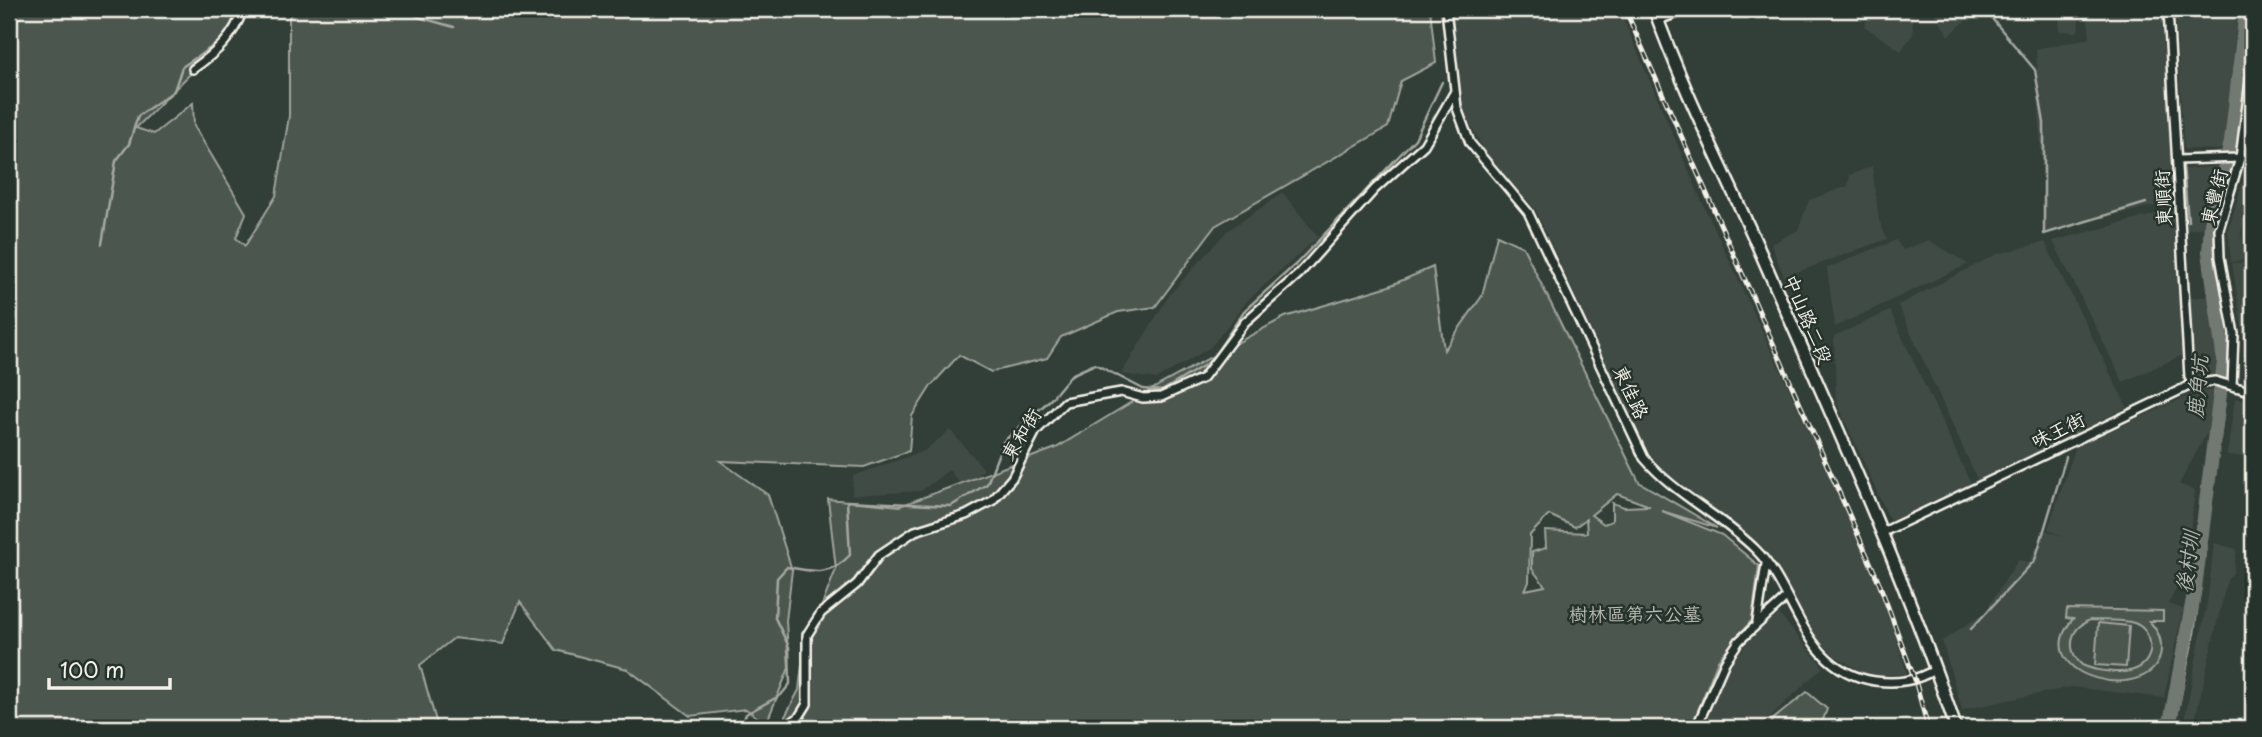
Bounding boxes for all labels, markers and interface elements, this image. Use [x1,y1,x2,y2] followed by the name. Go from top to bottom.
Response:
[2193,166,2234,228] street label: 東豐街
[2147,169,2177,227] street label: 東順街
[1777,269,1840,368] street label: 中山路二段
[2177,352,2215,420] water label: 鹿角坑
[1607,360,1657,423] street label: 東佳路
[993,402,1047,465] street label: 東和街
[2026,404,2089,454] street label: 味王街
[2166,527,2206,595] water label: 後村圳
[1568,599,1702,627] park label: 樹林區第六公墓
[49,646,170,690] scale bar
[60,653,124,685] text: 100 m

